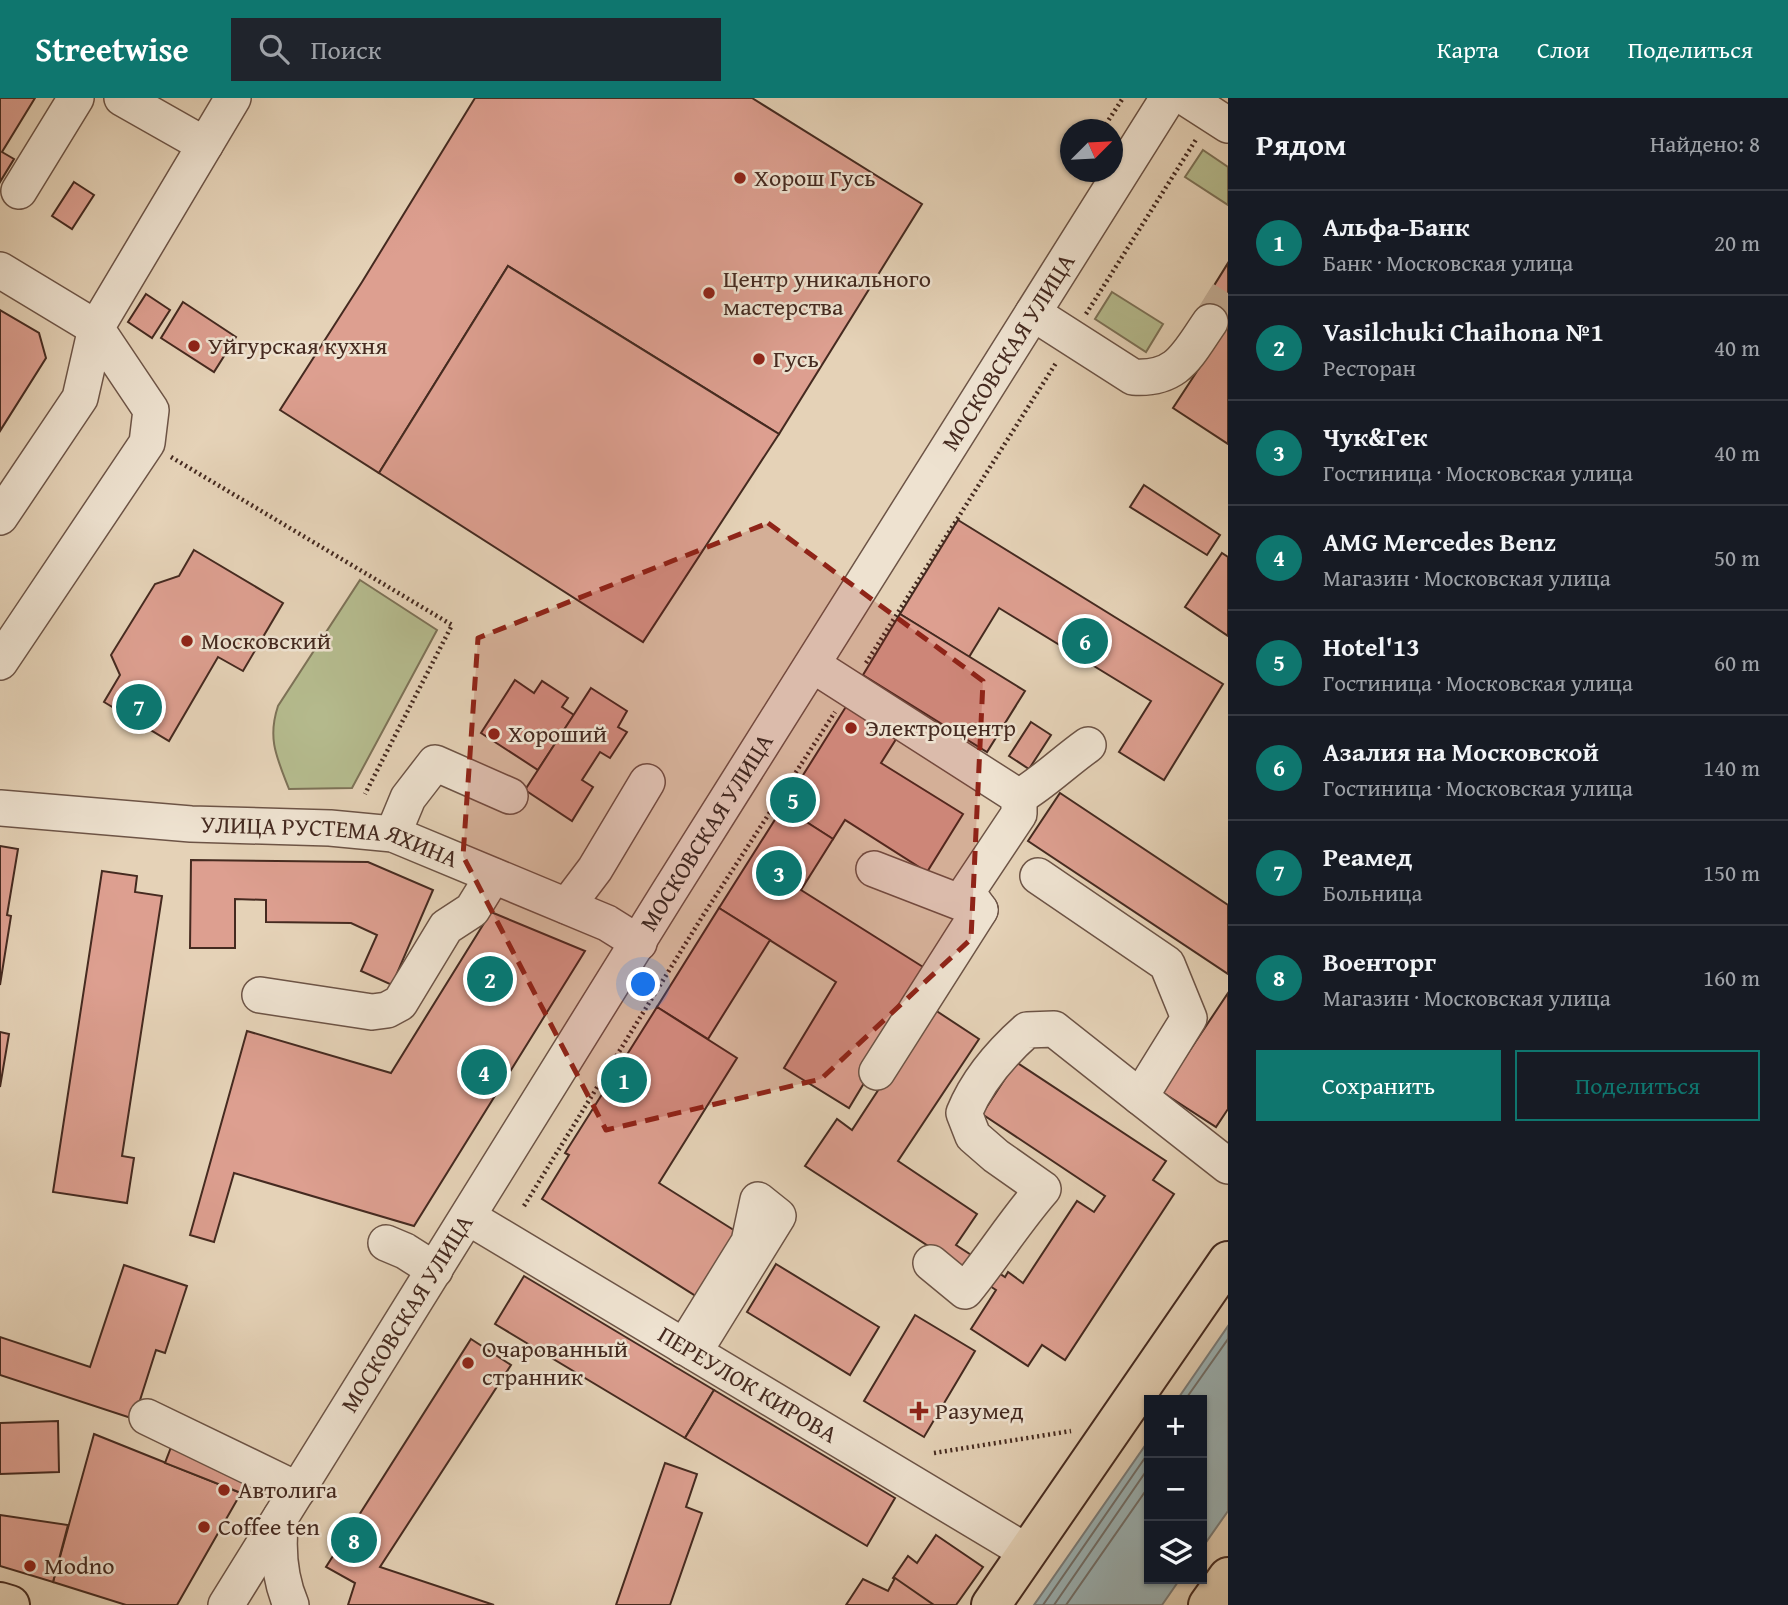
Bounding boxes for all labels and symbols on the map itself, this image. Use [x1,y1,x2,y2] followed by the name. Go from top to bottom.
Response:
[1060,119,1123,182] north arrow
[754,160,876,195] place label: Хорош Гусь
[732,170,748,186] marker: Хорош Гусь
[933,246,1083,457] street label: МОСКОВСКАЯ УЛИЦА
[723,261,931,324] place label: Центр уникального мастерства
[701,285,717,301] marker: Центр уникального мастерства
[208,328,387,363] place label: Уйгурская кухня
[186,338,202,354] marker: Уйгурская кухня
[773,341,819,376] place label: Гусь
[751,351,767,367] marker: Гусь
[1062,615,1108,667] pin: 6
[201,623,331,658] place label: Московский
[179,633,195,649] marker: Московский
[116,681,162,733] pin: 7
[865,710,1016,745] place label: Электроцентр
[508,716,607,751] place label: Хороший
[843,720,859,736] marker: Электроцентр
[486,726,502,742] marker: Хороший
[631,726,782,937] street label: МОСКОВСКАЯ УЛИЦА
[770,774,816,826] pin: 5
[200,806,464,876] street label: УЛИЦА РУСТЕМА ЯХИНА
[756,847,802,899] pin: 3
[467,953,513,1005] pin: 2
[626,967,660,1001] your location
[461,1046,507,1098] pin: 4
[601,1054,647,1106] pin: 1
[332,1207,482,1419] street label: МОСКОВСКАЯ УЛИЦА
[652,1317,845,1452] street label: ПЕРЕУЛОК КИРОВА
[482,1331,628,1394] place label: Очарованный странник
[460,1355,476,1371] marker: Очарованный странник
[935,1393,1023,1428] place label: Разумед
[909,1401,929,1421] marker: Разумед
[238,1472,338,1507] place label: Автолига
[216,1482,232,1498] marker: Автолига
[218,1509,320,1544] place label: Coffee ten
[331,1514,377,1566] pin: 8
[196,1519,212,1535] marker: Coffee ten
[44,1548,114,1583] place label: Modno
[22,1558,38,1574] marker: Modno

